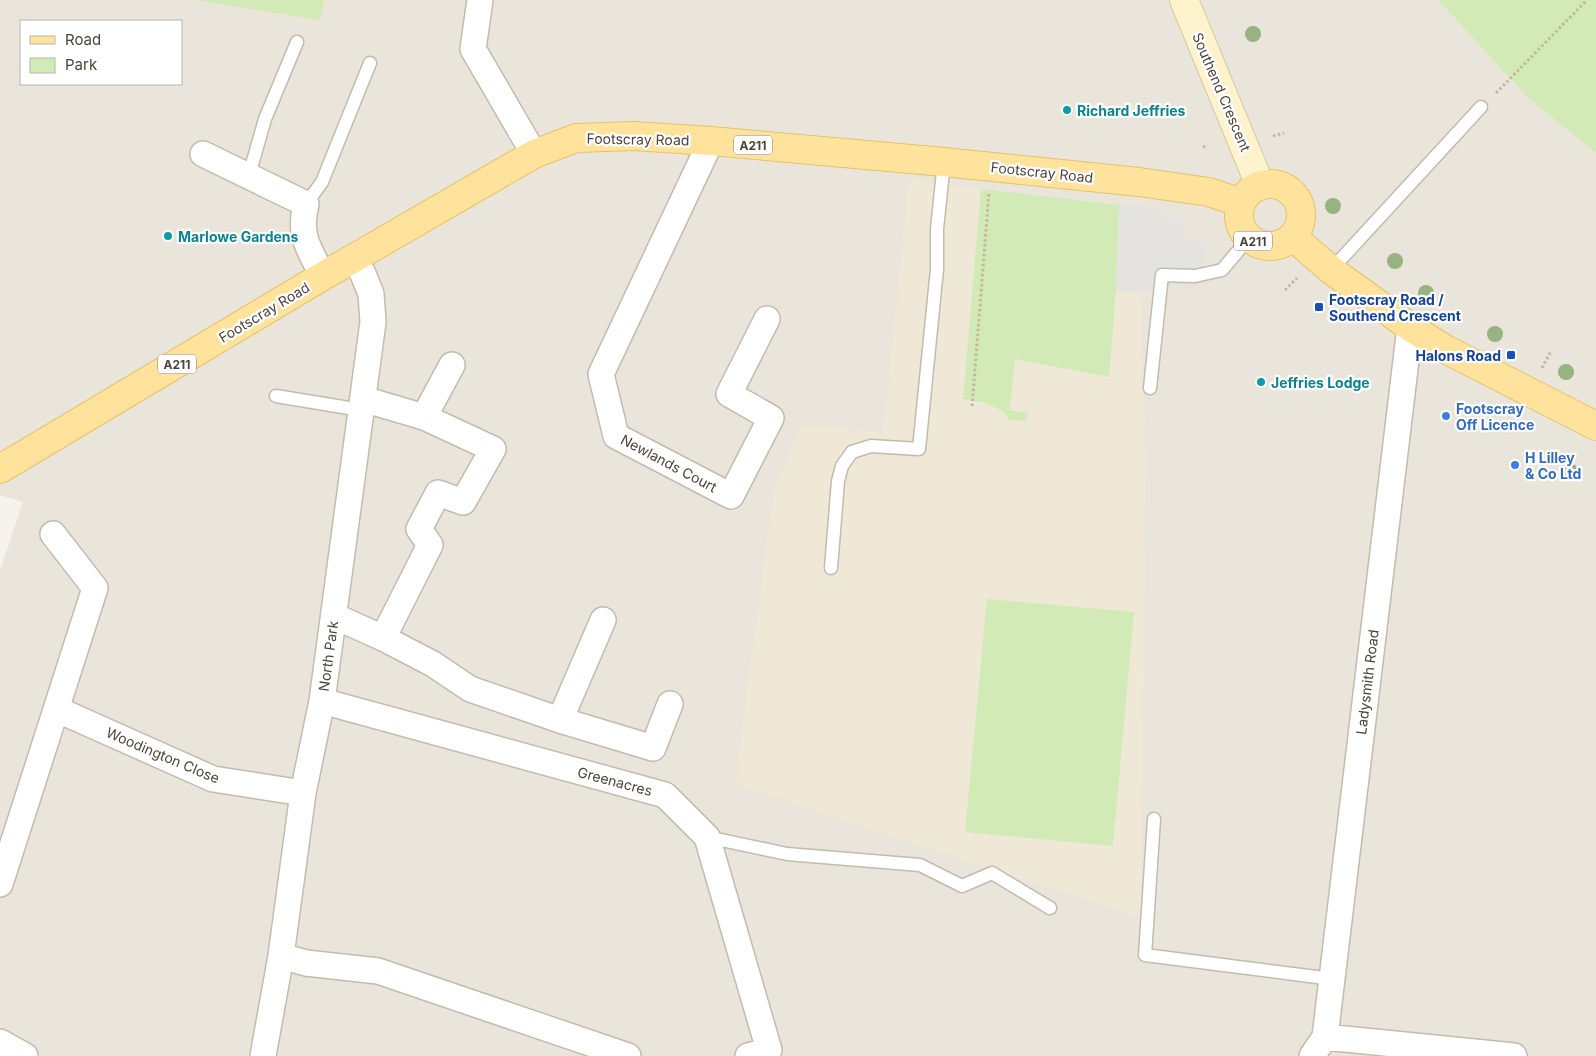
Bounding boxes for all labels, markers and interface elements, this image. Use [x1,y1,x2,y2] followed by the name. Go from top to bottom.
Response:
[20,20,182,85] legend
[65,30,101,49] text: Road
[1189,30,1255,154] street label: Southend Crescent
[65,55,98,74] text: Park
[1077,102,1186,119] place label: Richard Jeffries
[1061,104,1073,116] marker: Richard Jeffries
[586,130,690,148] street label: Footscray Road
[734,136,772,154] road number: A211
[990,158,1094,186] street label: Footscray Road
[178,228,299,245] place label: Marlowe Gardens
[162,230,174,242] marker: Marlowe Gardens
[1234,232,1272,250] road number: A211
[216,278,312,346] street label: Footscray Road
[1329,291,1461,324] place label: Footscray Road / Southend Crescent
[1313,301,1325,313] marker: Footscray Road / Southend Crescent
[1415,347,1501,364] place label: Halons Road
[1505,349,1517,361] marker: Halons Road
[158,354,196,374] road number: A211
[1271,374,1370,391] place label: Jeffries Lodge
[1255,376,1267,388] marker: Jeffries Lodge
[1456,400,1534,433] place label: Footscray Off Licence
[1440,410,1452,422] marker: Footscray Off Licence
[618,431,720,496] street label: Newlands Court
[1525,449,1581,482] place label: H Lilley & Co Ltd
[1509,459,1521,471] marker: H Lilley & Co Ltd
[315,619,341,692] street label: North Park
[1352,628,1382,736] street label: Ladysmith Road
[104,723,222,787] street label: Woodington Close
[576,763,654,799] street label: Greenacres

